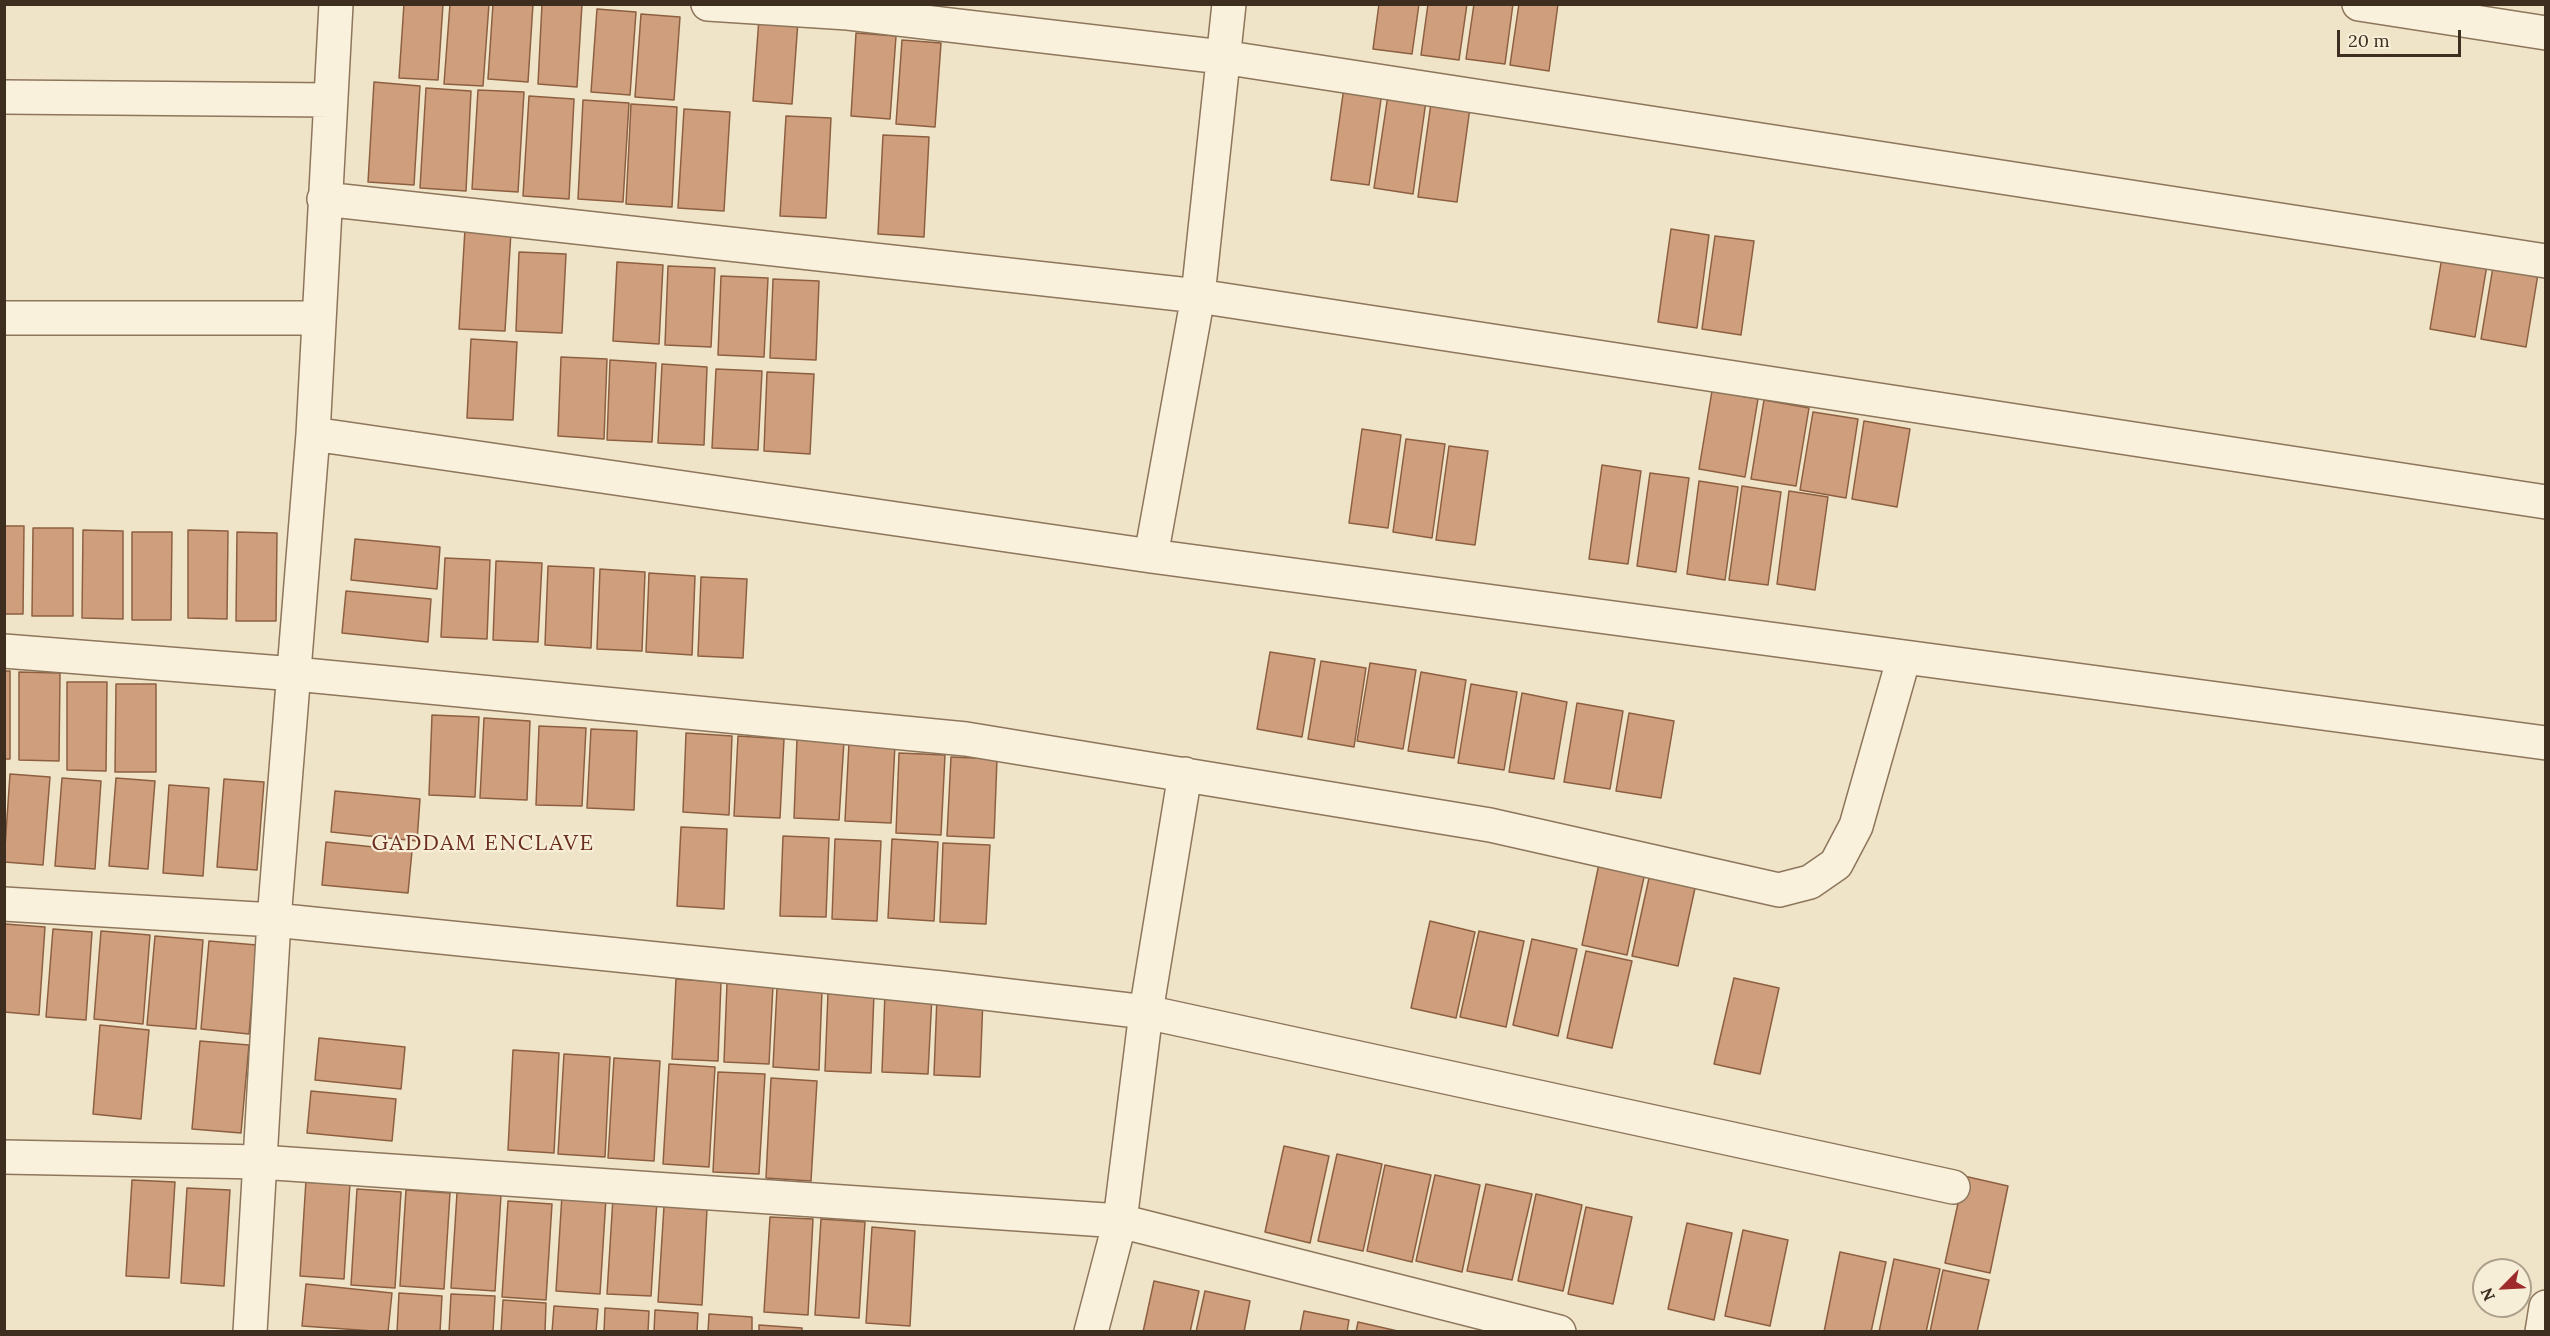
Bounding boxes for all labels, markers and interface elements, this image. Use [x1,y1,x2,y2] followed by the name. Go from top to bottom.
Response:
[2340,18,2464,56] scale bar
[2348,29,2390,52] text: 20 m
[371,831,595,857] district label: GADDAM ENCLAVE
[2472,1258,2532,1318] north arrow
[2476,1285,2499,1304] text: N

